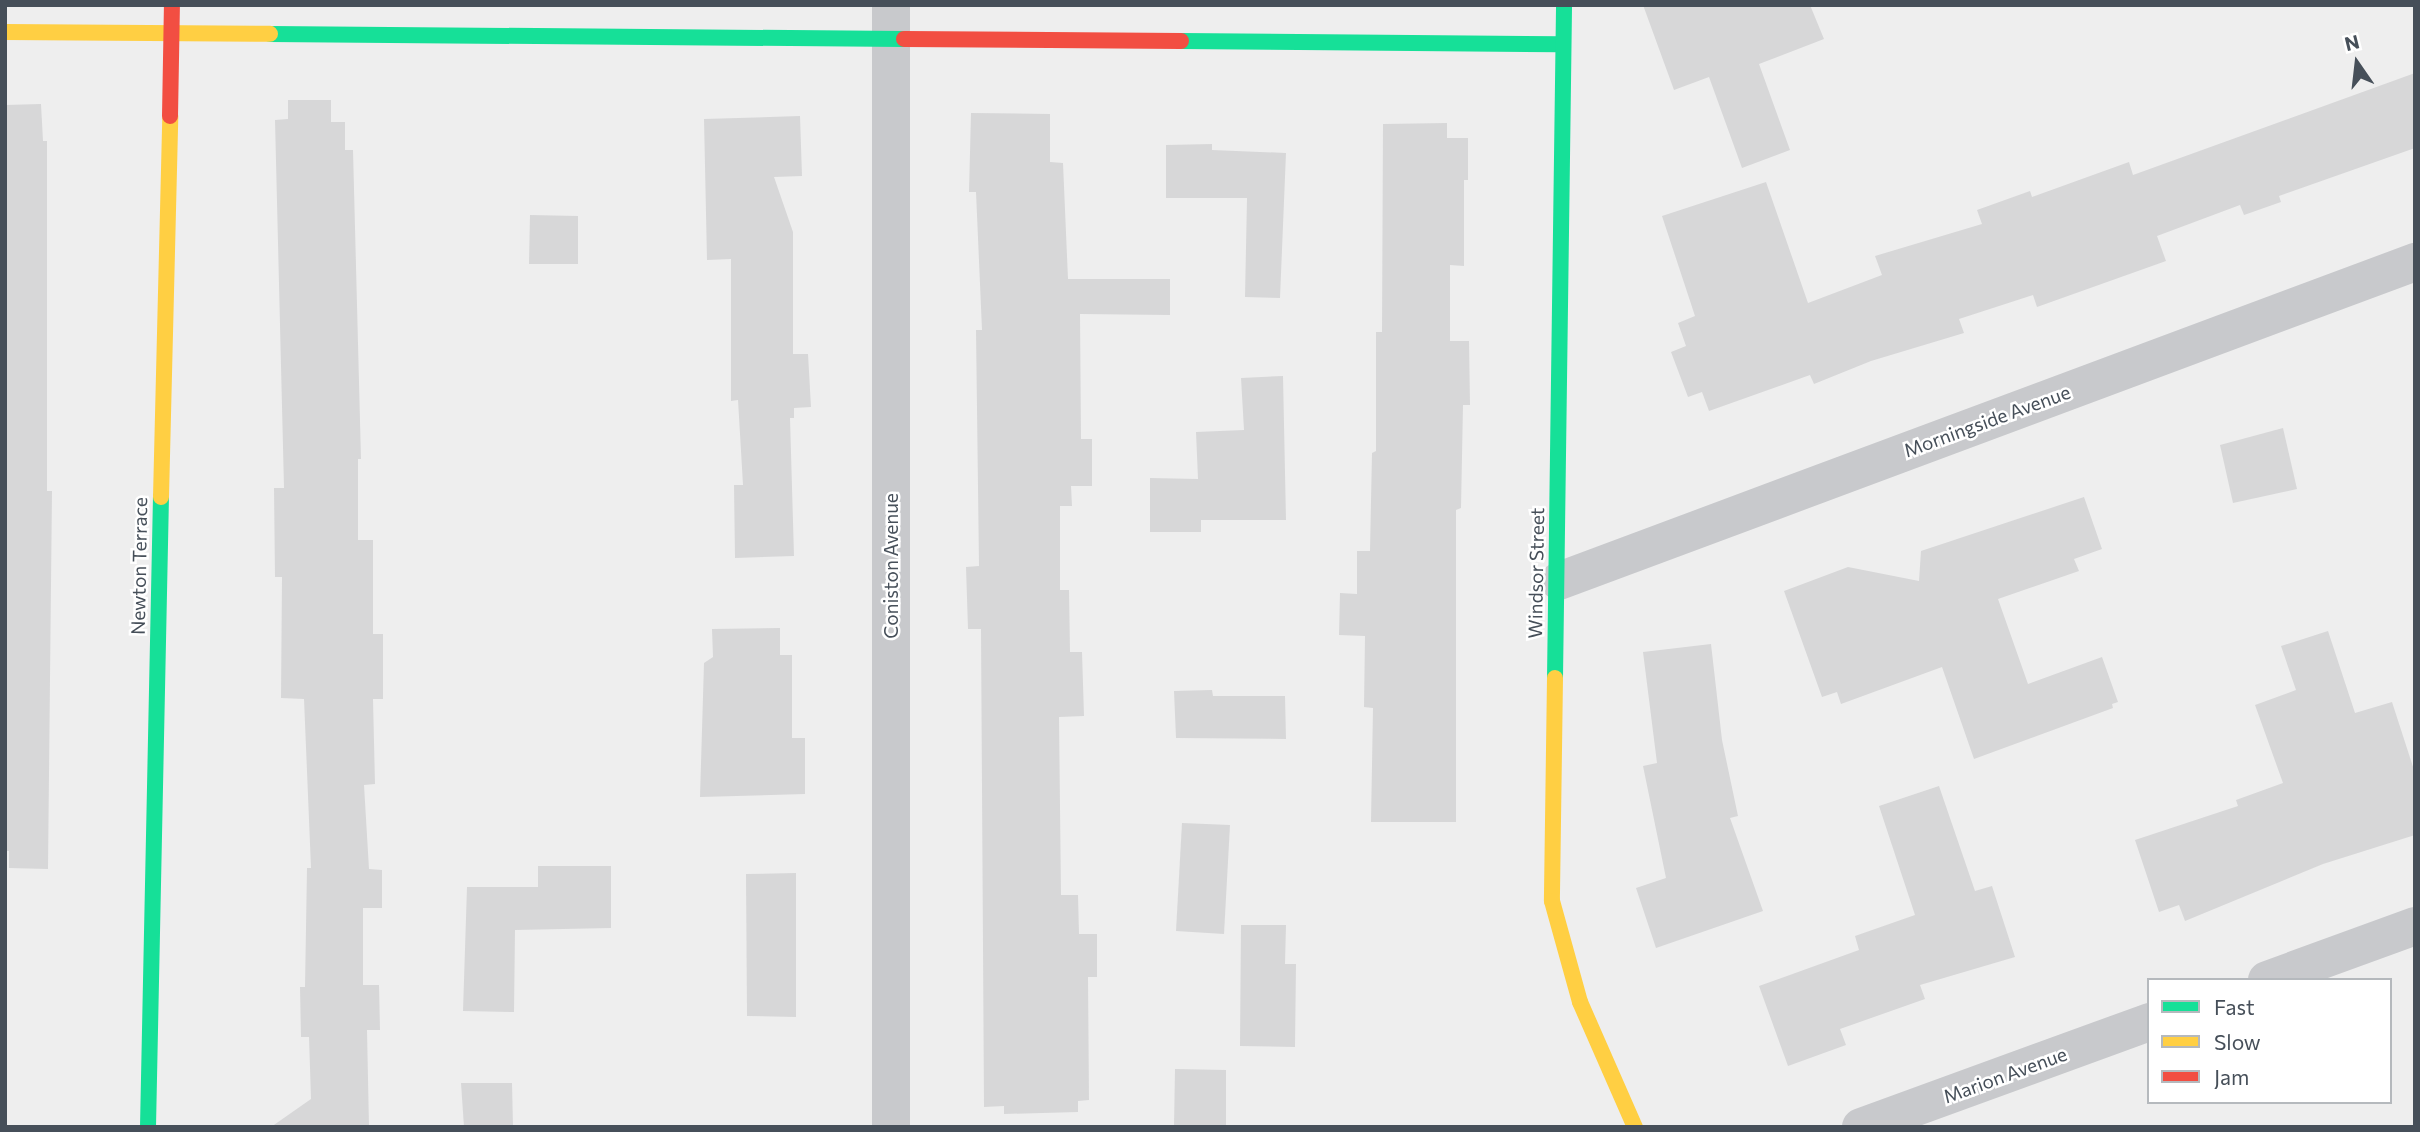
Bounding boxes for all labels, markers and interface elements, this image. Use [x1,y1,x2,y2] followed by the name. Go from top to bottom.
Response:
[2322,28,2392,98] north arrow
[2342,29,2361,55] text: N
[1901,380,2073,462] street label: Morningside Avenue
[880,493,902,639] street label: Coniston Avenue
[126,497,152,635] street label: Newton Terrace
[1523,507,1549,639] street label: Windsor Street
[2147,978,2392,1104] legend
[2214,994,2255,1019] text: Fast
[2214,1029,2261,1054] text: Slow
[1940,1042,2070,1108] street label: Marion Avenue
[2214,1064,2249,1089] text: Jam

